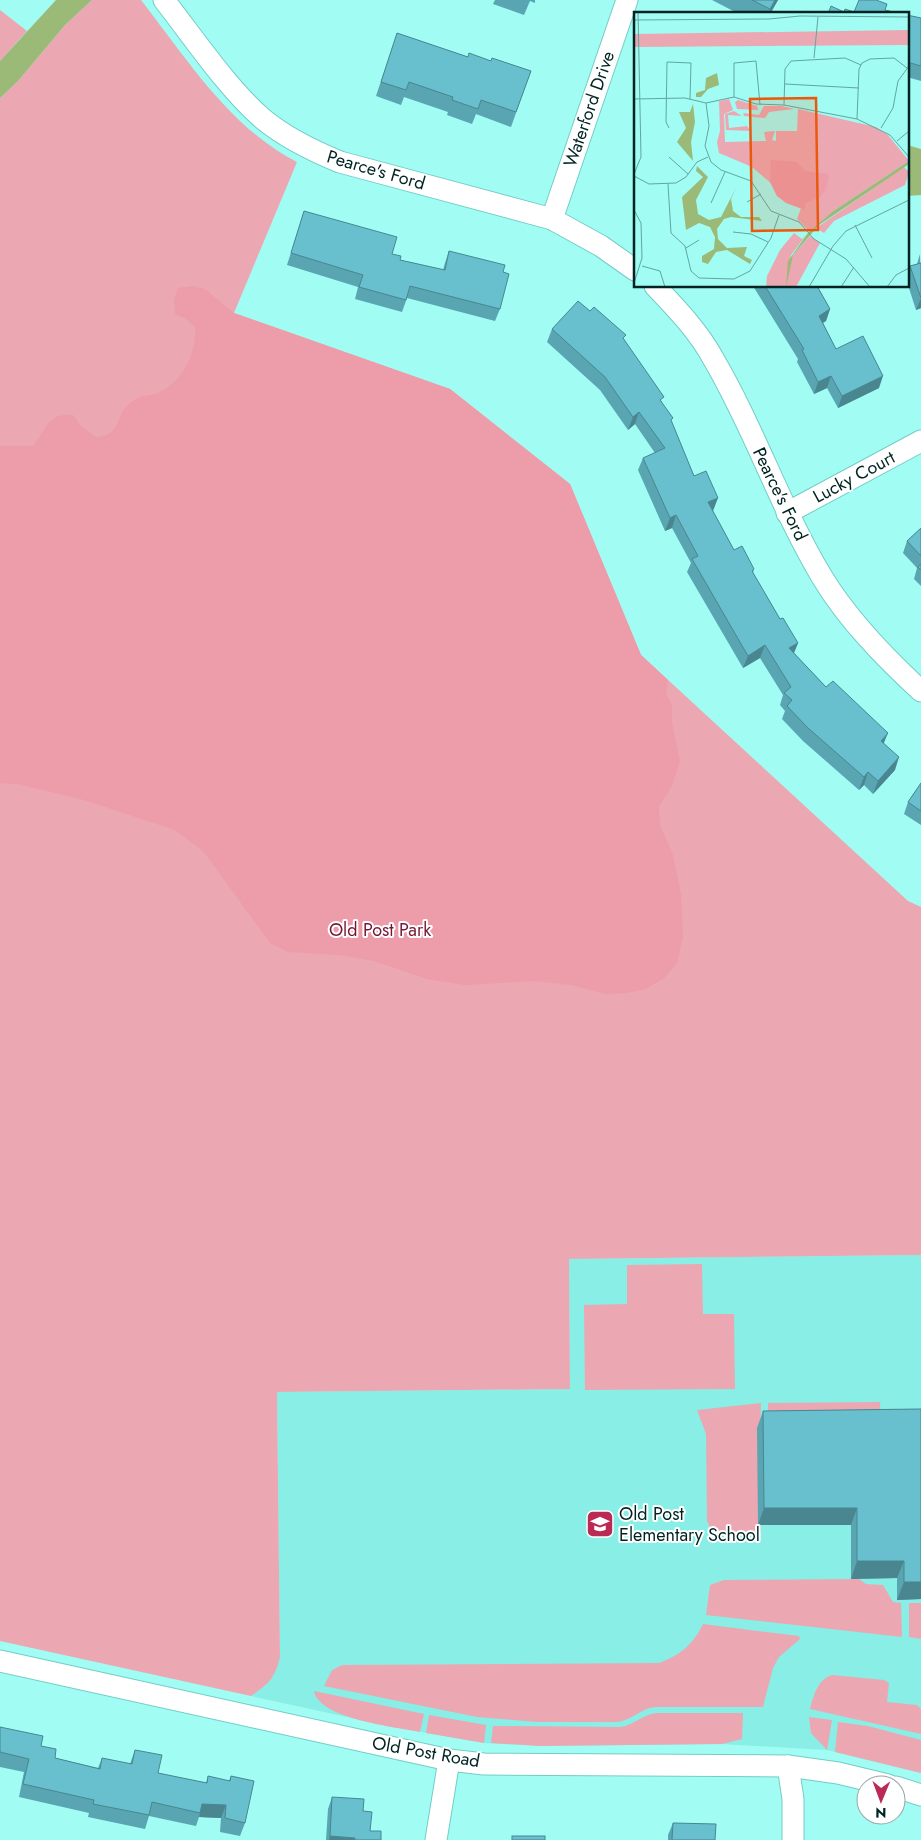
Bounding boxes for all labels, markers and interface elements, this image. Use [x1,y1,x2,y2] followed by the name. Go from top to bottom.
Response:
[634,12,908,288] inset map
[557,47,621,171] street label: Waterford Drive
[324,144,428,196] street label: Pearce's Ford
[746,443,814,545] street label: Pearce's Ford
[808,444,900,509] street label: Lucky Court
[329,917,431,943] park label: Old Post Park
[619,1501,760,1548] place label: Old Post Elementary School
[585,1509,615,1539] school or university icon: Old Post Elementary School
[370,1730,482,1774] street label: Old Post Road
[856,1775,906,1825] north arrow
[875,1803,887,1823] text: N

